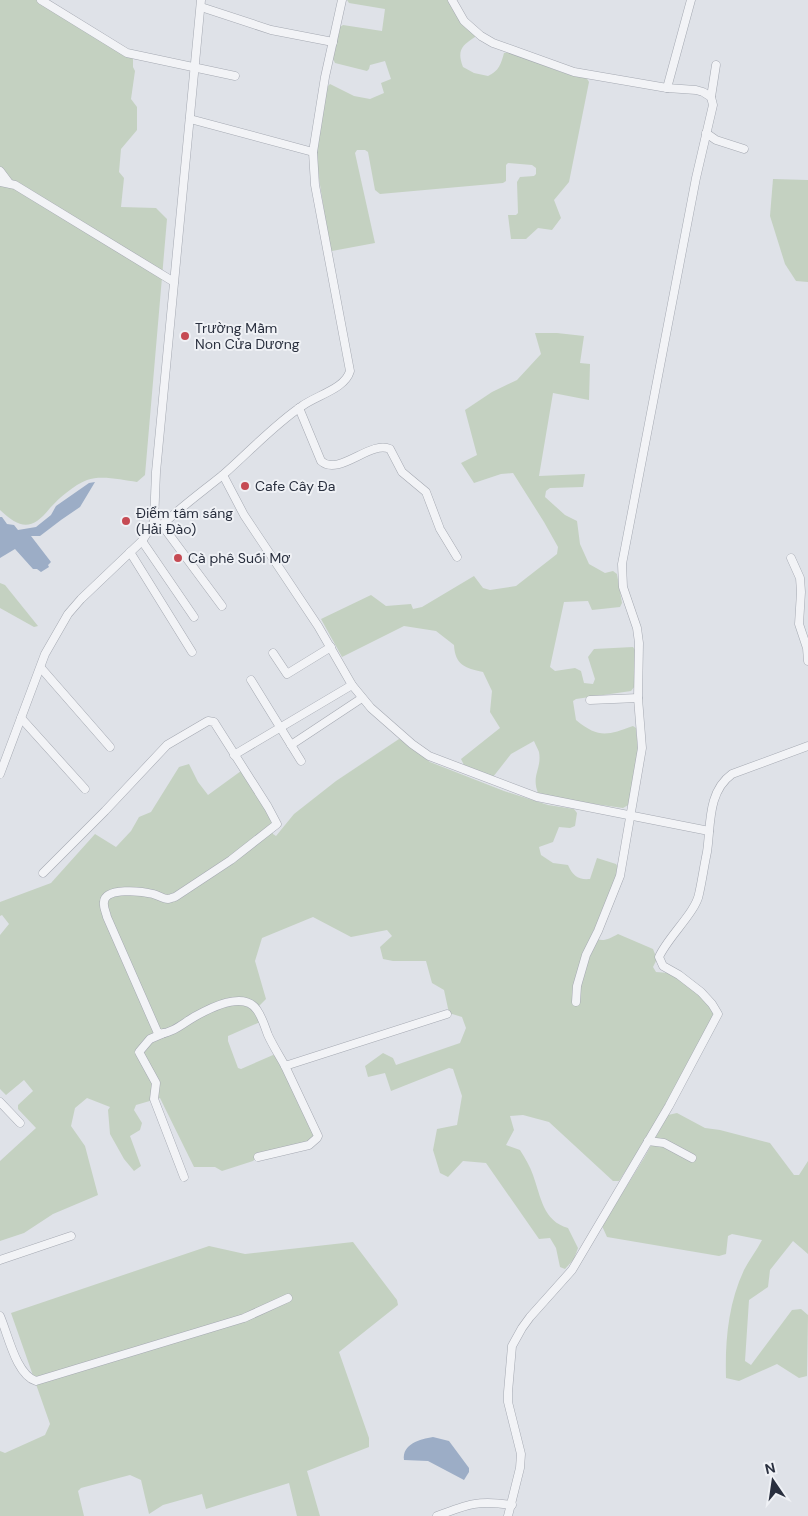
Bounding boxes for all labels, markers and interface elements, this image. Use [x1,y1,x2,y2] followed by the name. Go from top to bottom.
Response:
[195,319,300,353] place label: Trường Mầm Non Cửa Dương
[179,330,191,342] marker: Trường Mầm Non Cửa Dương
[255,477,335,495] place label: Cafe Cây Đa
[239,480,251,492] marker: Cafe Cây Đa
[136,504,233,538] place label: Điểm tâm sáng (Hải Đào)
[120,515,132,527] marker: Điểm tâm sáng (Hải Đào)
[188,549,290,567] place label: Cà phê Suối Mơ
[172,552,184,564] marker: Cà phê Suối Mơ
[748,1456,798,1506] north arrow
[763,1458,777,1478] text: N

